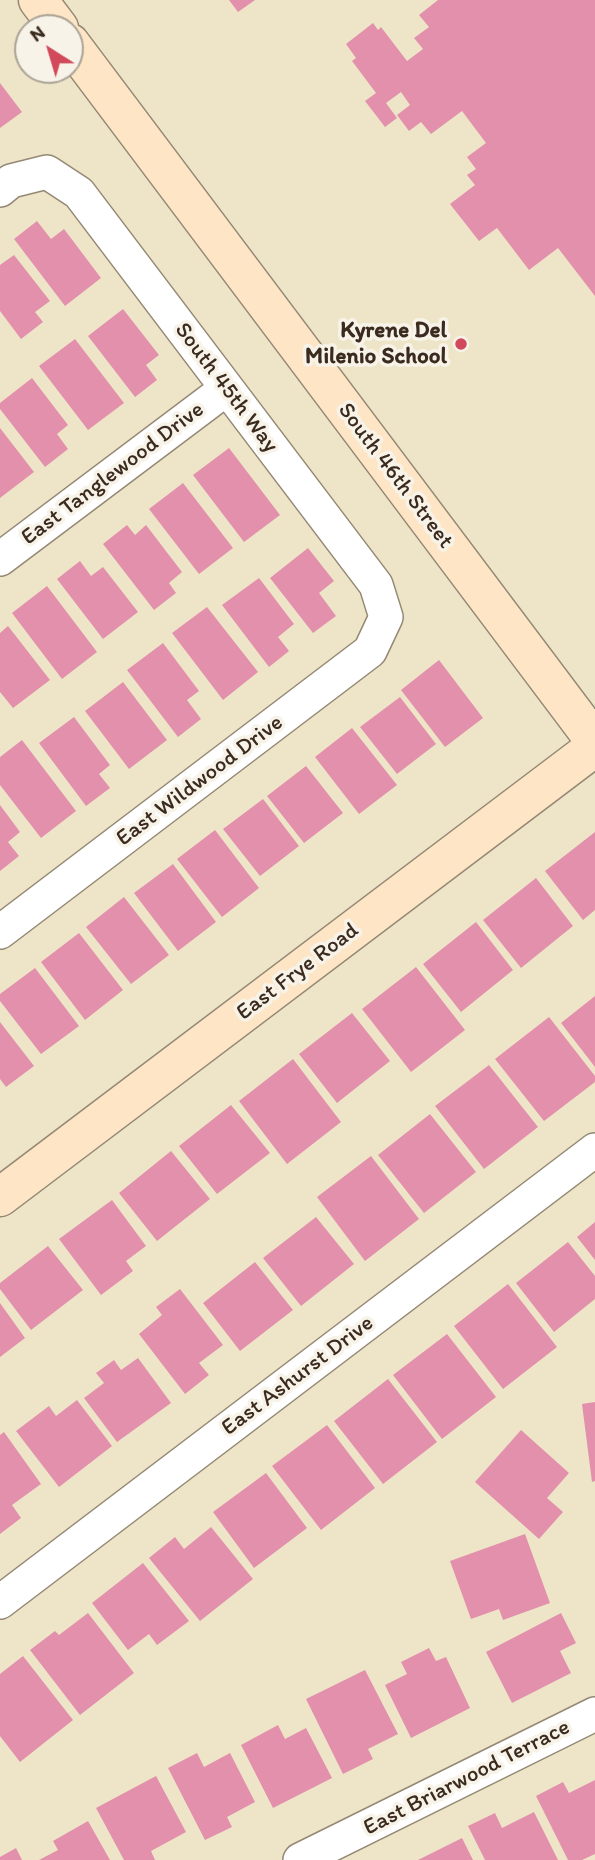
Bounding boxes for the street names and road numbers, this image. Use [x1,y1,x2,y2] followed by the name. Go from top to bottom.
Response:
[168,318,284,458] street label: South 45th Way
[16,396,210,552] street label: East Tanglewood Drive
[331,398,459,554] street label: South 46th Street
[111,709,289,853] street label: East Wildwood Drive
[231,917,365,1027] street label: East Frye Road
[217,1310,379,1442] street label: East Ashurst Drive
[359,1714,575,1842] street label: East Briarwood Terrace

